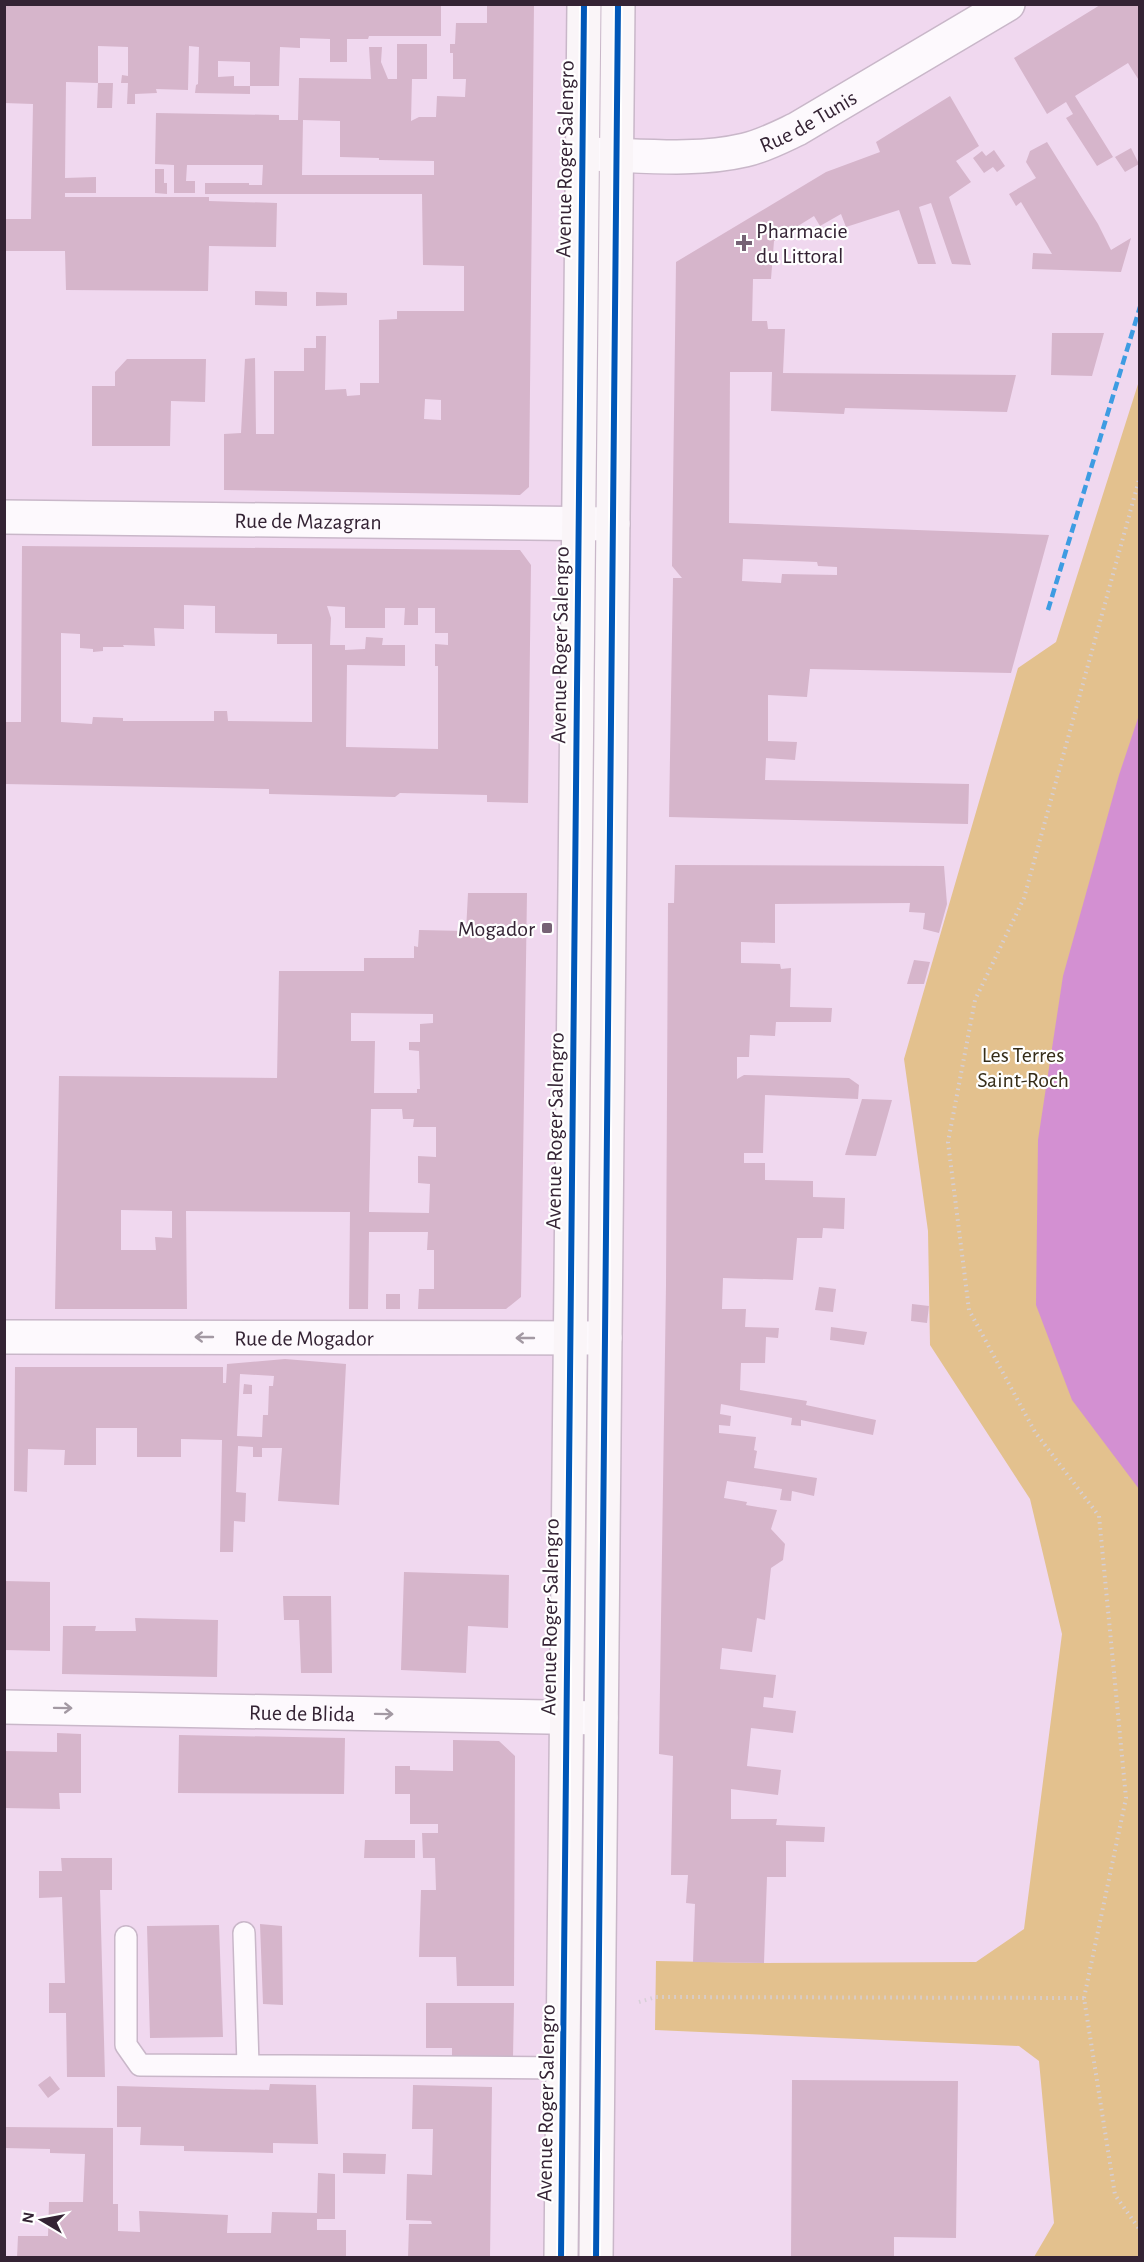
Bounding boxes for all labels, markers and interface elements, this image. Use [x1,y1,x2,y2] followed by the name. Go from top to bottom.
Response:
[552,60,578,258] street label: Avenue Roger Salengro
[757,86,861,157] street label: Rue de Tunis
[756,220,848,267] place label: Pharmacie du Littoral
[737,236,751,250] marker: Pharmacie du Littoral
[234,510,382,533] street label: Rue de Mazagran
[547,546,573,744] street label: Avenue Roger Salengro
[458,918,535,940] place label: Mogador
[540,921,554,935] marker: Mogador
[542,1032,568,1230] street label: Avenue Roger Salengro
[977,1044,1069,1091] park label: Les Terres Saint-Roch
[234,1327,374,1350] street label: Rue de Mogador
[195,1331,215,1343] one-way arrow
[516,1332,536,1344] one-way arrow
[537,1518,563,1716] street label: Avenue Roger Salengro
[52,1702,72,1714] one-way arrow
[249,1702,355,1725] street label: Rue de Blida
[373,1708,393,1720] one-way arrow
[533,2004,559,2202] street label: Avenue Roger Salengro
[12,2190,72,2250] north arrow
[19,2211,37,2224] text: N

